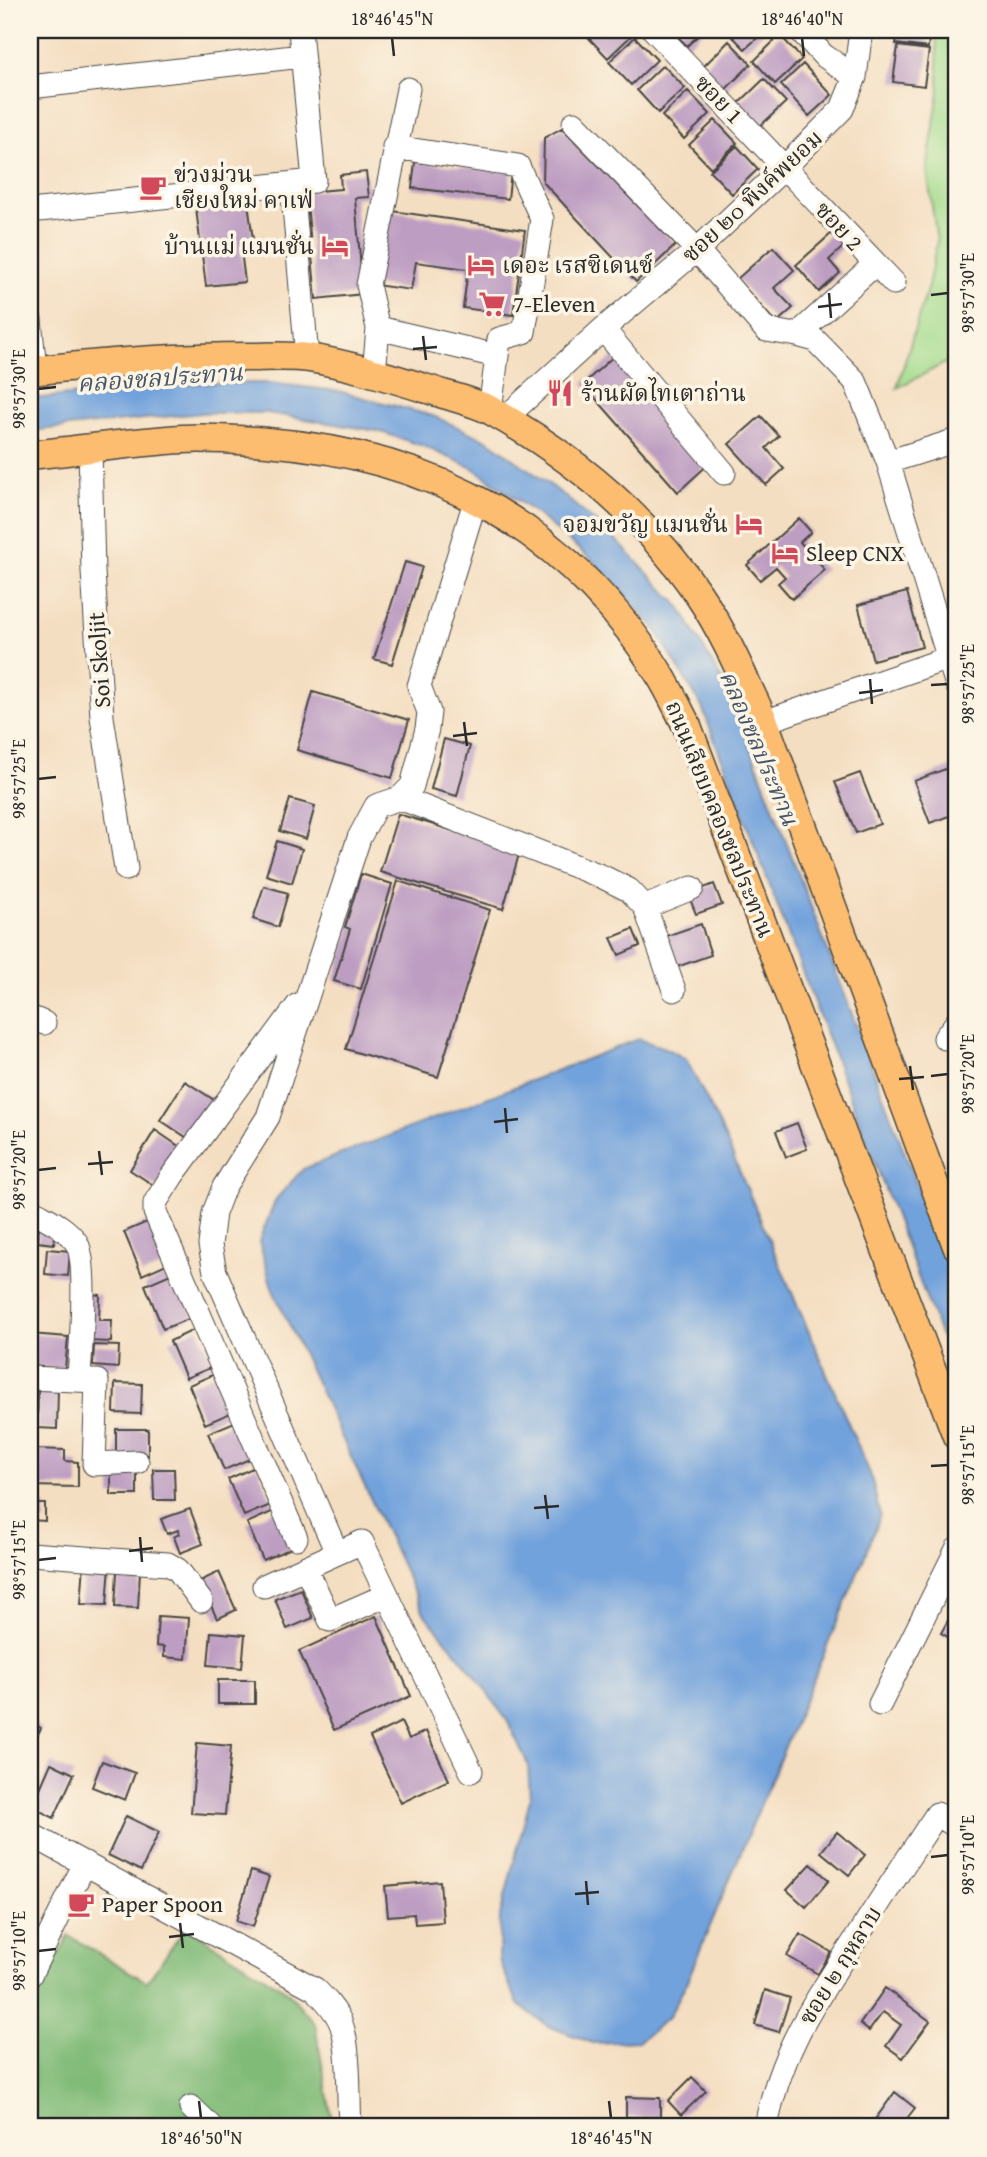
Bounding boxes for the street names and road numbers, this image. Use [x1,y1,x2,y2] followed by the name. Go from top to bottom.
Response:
[688,67,751,131] street label: ซอย 1
[674,122,829,270] street label: ซอย ๒๐ พิงค์พยอม
[808,193,871,258] street label: ซอย 2
[79,611,118,709] street label: Soi Skoljit
[658,695,783,942] street label: ถนนเลียบคลองชลประทาน
[790,1899,889,2031] street label: ซอย ๒ กุหลาบ

